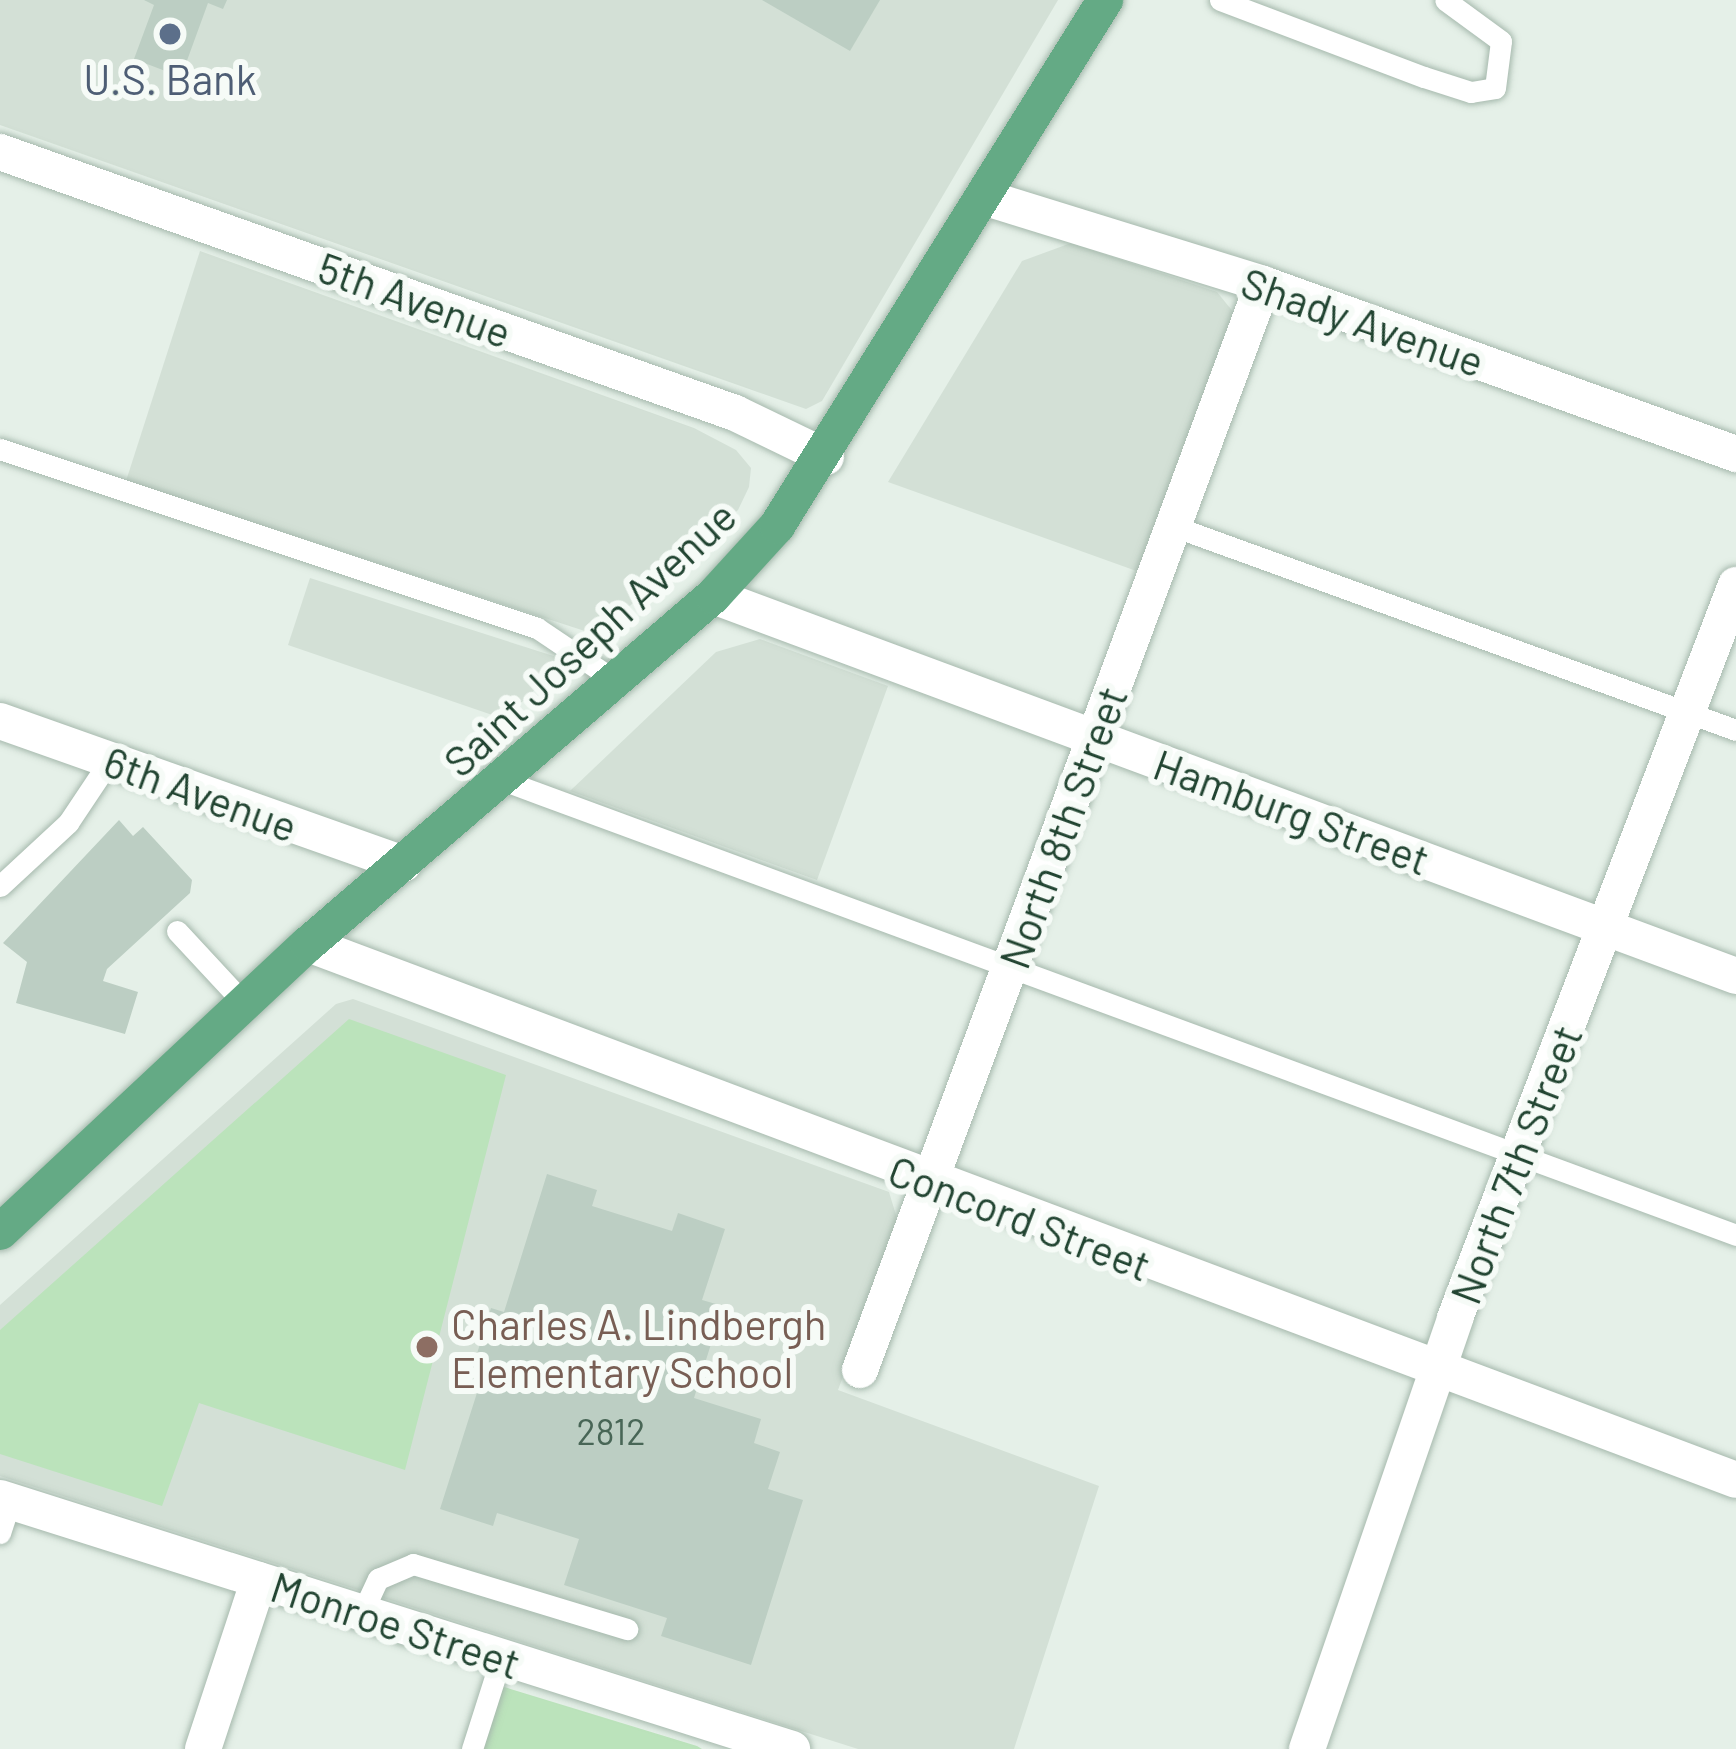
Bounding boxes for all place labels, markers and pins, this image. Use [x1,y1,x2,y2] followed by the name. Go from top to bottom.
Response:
[157,21,183,47] marker: U.S. Bank
[83,53,257,103] place label: U.S. Bank
[451,1298,826,1396] place label: Charles A. Lindbergh Elementary School
[414,1334,440,1360] marker: Charles A. Lindbergh Elementary School

